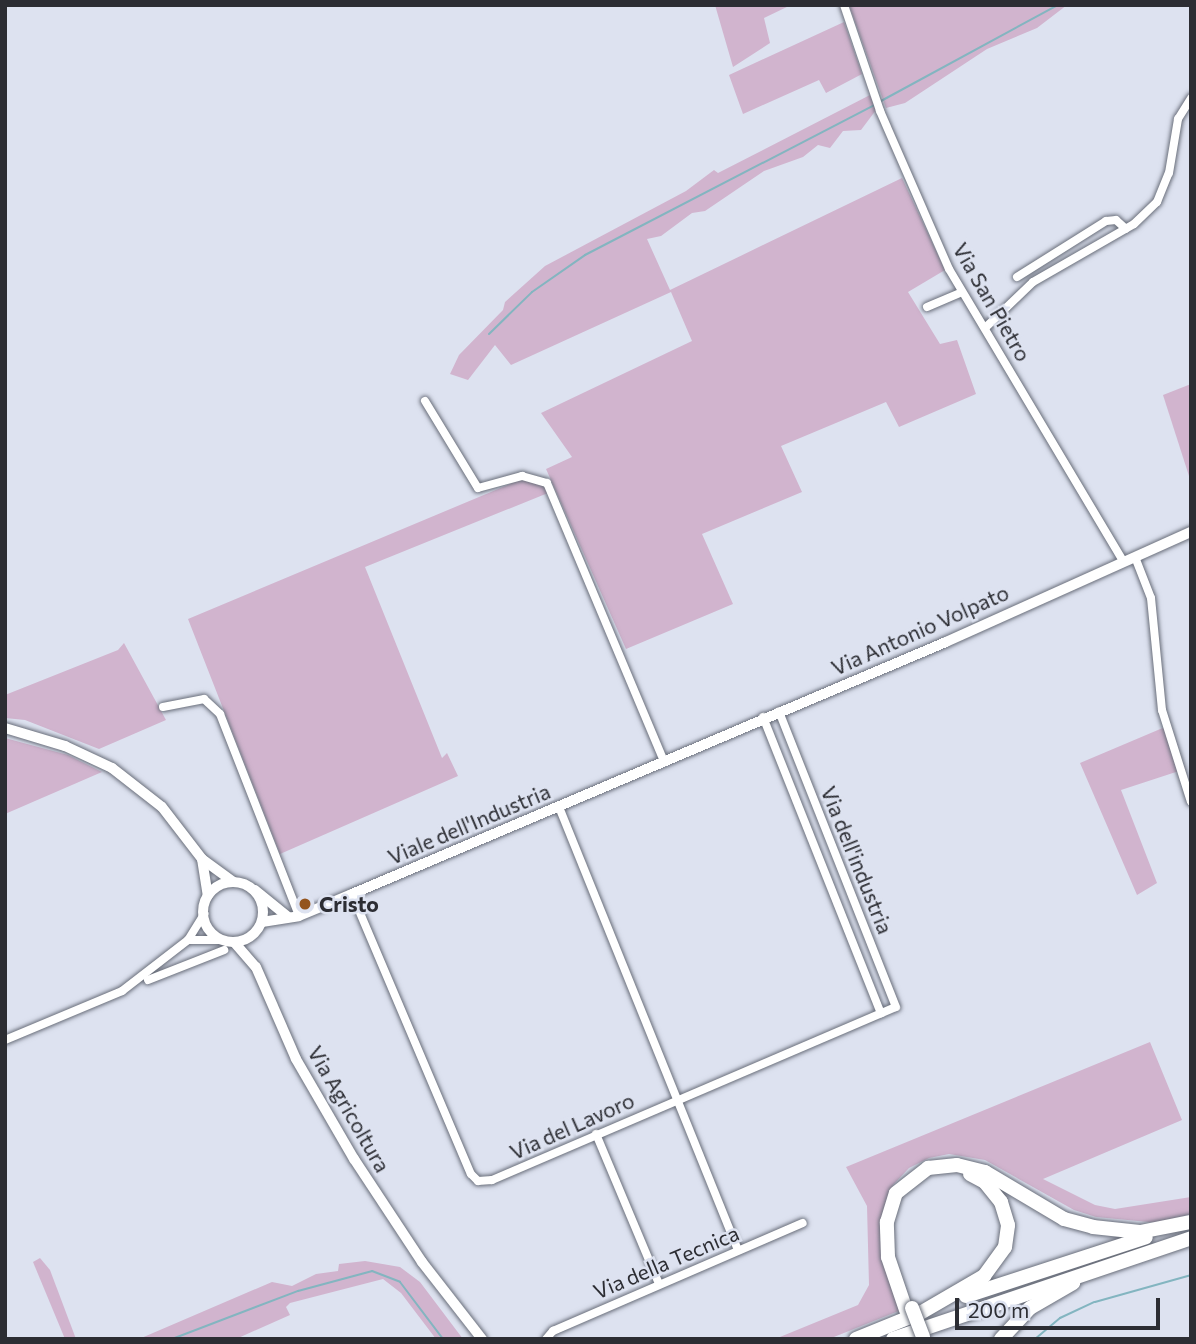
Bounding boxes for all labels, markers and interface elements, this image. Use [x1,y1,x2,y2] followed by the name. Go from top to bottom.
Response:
[948,238,1036,366] street label: Via San Pietro
[827,580,1013,680] street label: Via Antonio Volpato
[384,778,554,870] street label: Viale dell'Industria
[816,782,898,938] street label: Via dell'industria
[319,891,379,917] place label: Cristo
[297,896,313,912] marker: Cristo
[303,1041,395,1177] street label: Via Agricoltura
[506,1087,638,1165] street label: Via del Lavoro
[589,1220,743,1304] street label: Via della Tecnica
[958,1284,1163,1328] scale bar
[968,1297,1029,1322] text: 200 m

